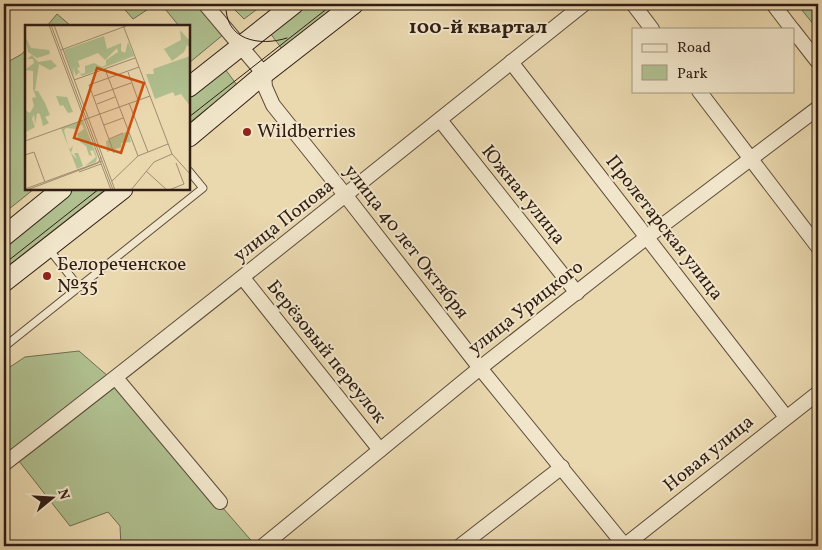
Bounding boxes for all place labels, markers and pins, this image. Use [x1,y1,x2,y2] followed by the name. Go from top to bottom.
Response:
[257,119,356,145] place label: Wildberries
[241,126,253,138] marker: Wildberries
[57,252,186,300] place label: Белореченское №35
[41,270,53,282] marker: Белореченское №35

